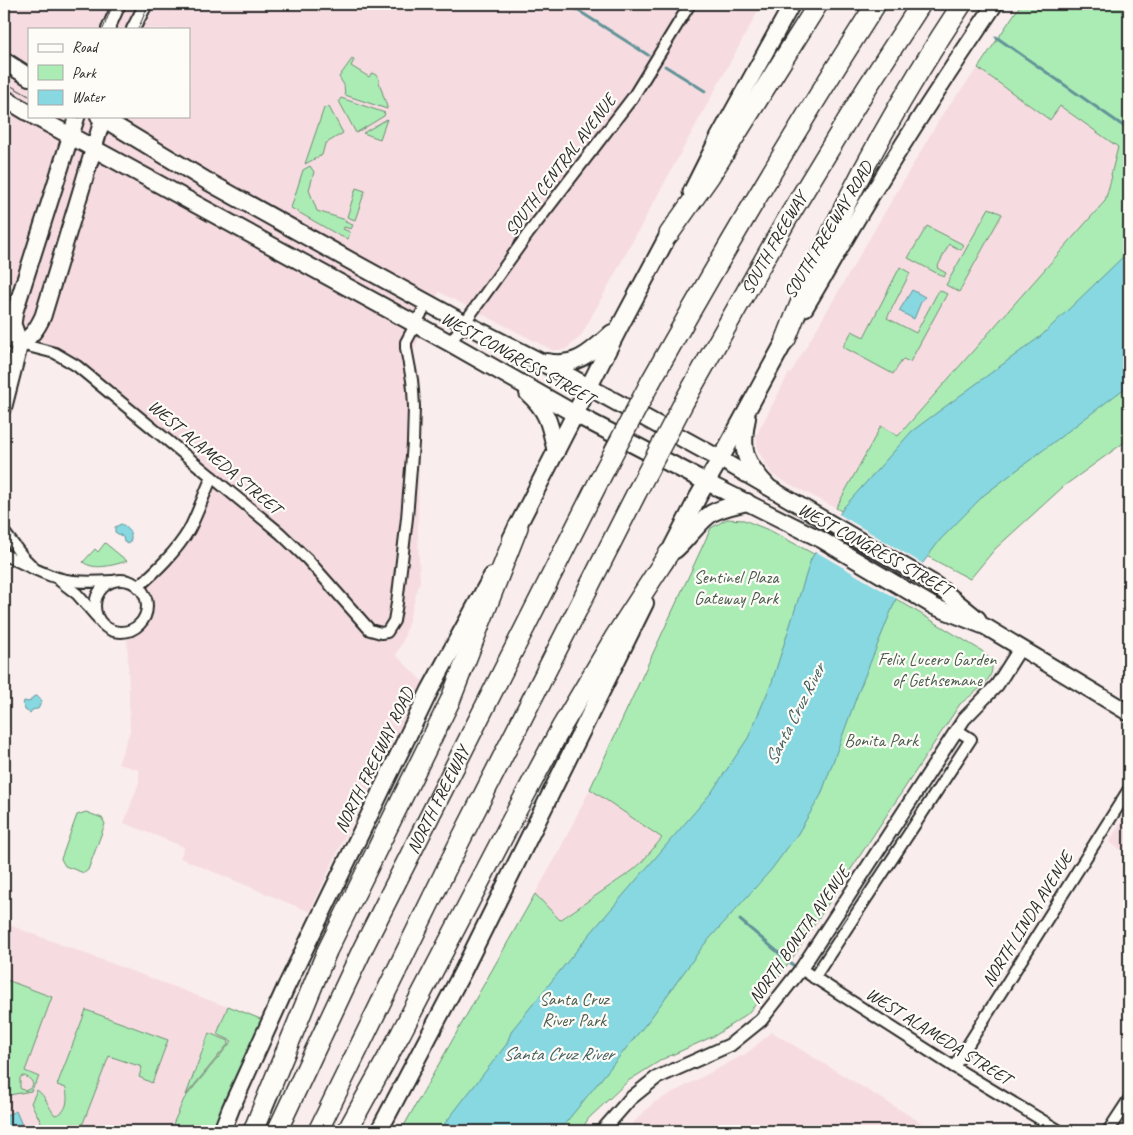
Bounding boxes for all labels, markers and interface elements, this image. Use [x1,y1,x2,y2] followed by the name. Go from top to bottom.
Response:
[28,28,190,118] legend
[72,38,99,57] text: Road
[72,64,97,83] text: Park
[72,88,106,107] text: Water
[500,88,622,240] street label: SOUTH CENTRAL AVENUE
[779,156,878,302] street label: SOUTH FREEWAY ROAD
[736,185,814,298] street label: SOUTH FREEWAY
[438,307,602,411] street label: WEST CONGRESS STREET
[144,395,289,522] street label: WEST ALAMEDA STREET
[795,498,959,602] street label: WEST CONGRESS STREET
[693,566,780,609] park label: Sentinel Plaza Gateway Park
[878,648,997,691] park label: Felix Lucero Garden of Gethsemane
[759,657,832,769] water label: Santa Cruz River
[329,683,419,836] street label: NORTH FREEWAY ROAD
[844,729,919,751] park label: Bonita Park
[402,740,475,857] street label: NORTH FREEWAY
[977,846,1079,990] street label: NORTH LINDA AVENUE
[743,861,856,1008] street label: NORTH BONITA AVENUE
[862,982,1019,1092] street label: WEST ALAMEDA STREET
[539,988,611,1031] park label: Santa Cruz River Park
[503,1042,616,1066] water label: Santa Cruz River

